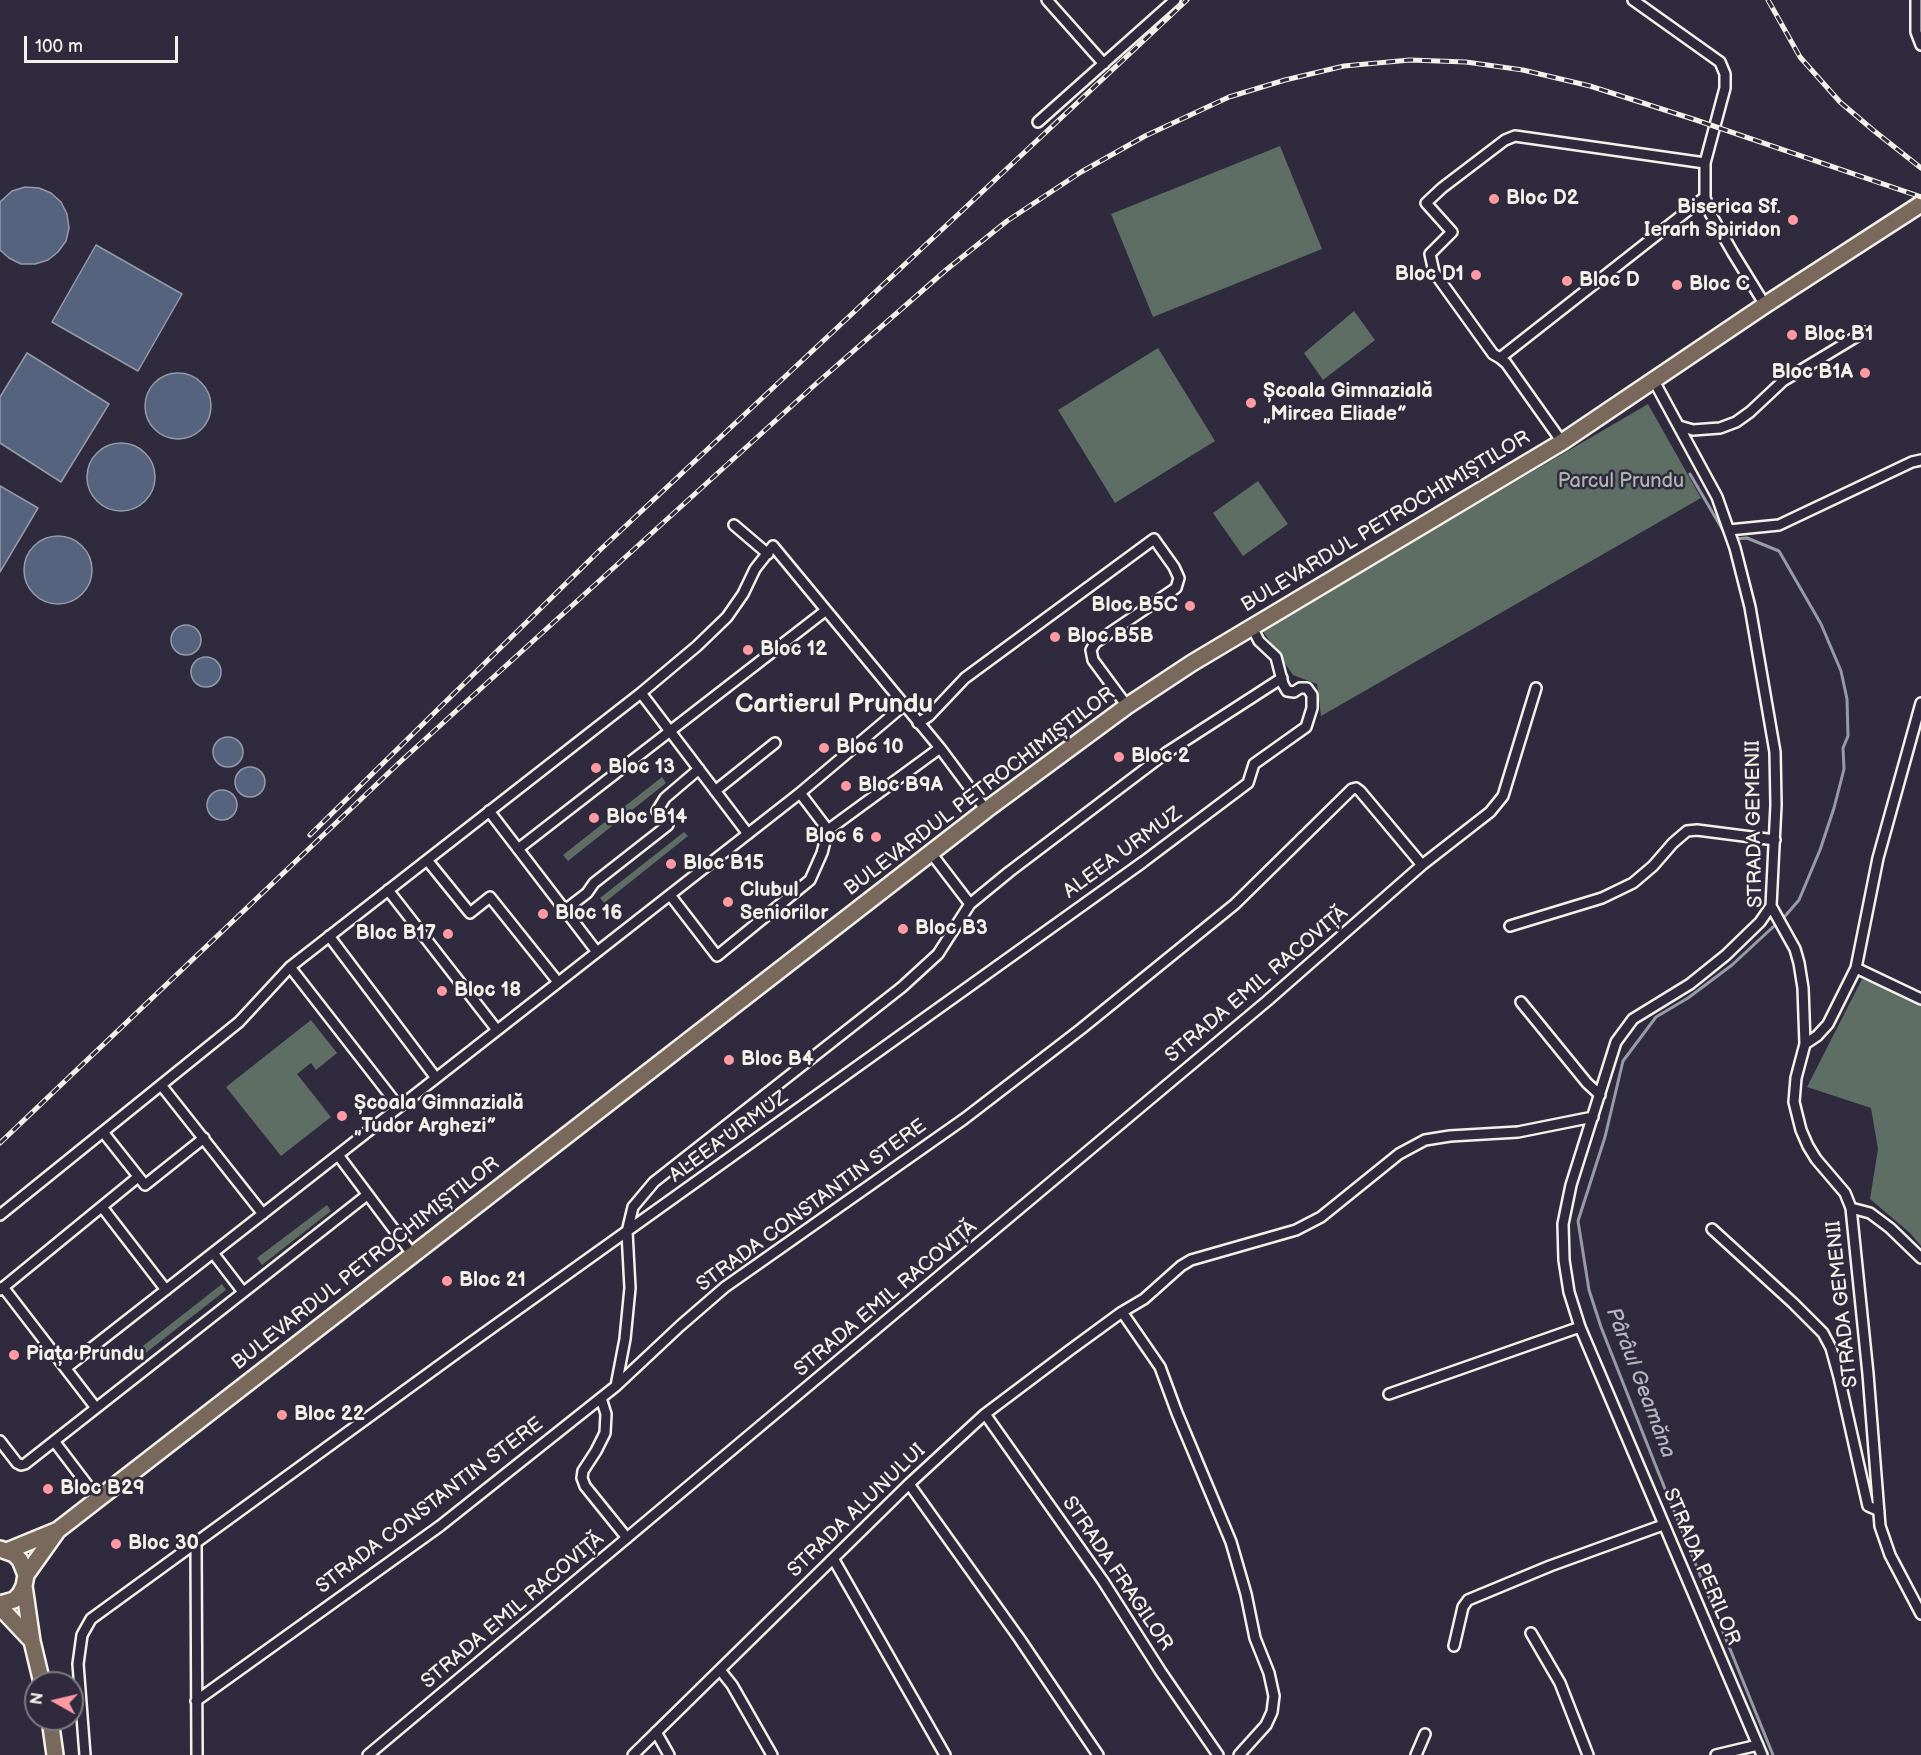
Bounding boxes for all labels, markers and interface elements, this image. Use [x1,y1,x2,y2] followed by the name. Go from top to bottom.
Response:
[27,24,182,62] scale bar
[35,36,83,57] text: 100 m
[1506,187,1579,211] place label: Bloc D2
[1487,192,1501,206] marker: Bloc D2
[1644,196,1781,243] place label: Biserica Sf. Ierarh Spiridon
[1786,213,1800,227] marker: Biserica Sf. Ierarh Spiridon
[1395,263,1464,287] place label: Bloc D1
[1469,268,1483,282] marker: Bloc D1
[1579,269,1640,293] place label: Bloc D
[1689,273,1750,297] place label: Bloc C
[1560,274,1574,288] marker: Bloc D
[1670,278,1684,292] marker: Bloc C
[1804,323,1873,347] place label: Bloc B1
[1785,328,1799,342] marker: Bloc B1
[1771,361,1853,385] place label: Bloc B1A
[1858,366,1872,380] marker: Bloc B1A
[1263,380,1433,427] place label: Școala Gimnazială „Mircea Eliade”
[1244,396,1258,410] marker: Școala Gimnazială „Mircea Eliade”
[1237,426,1535,618] street label: BULEVARDUL PETROCHIMIȘTILOR
[1558,470,1684,494] park label: Parcul Prundu
[1091,594,1178,618] place label: Bloc B5C
[1183,599,1197,613] marker: Bloc B5C
[1067,625,1154,649] place label: Bloc B5B
[1048,630,1062,644] marker: Bloc B5B
[760,638,827,662] place label: Bloc 12
[741,643,755,657] marker: Bloc 12
[840,682,1120,902] street label: BULEVARDUL PETROCHIMIȘTILOR
[735,689,933,721] district label: Cartierul Prundu
[836,736,904,760] place label: Bloc 10
[1742,740,1768,908] street label: STRADA GEMENII
[817,741,831,755] marker: Bloc 10
[1131,745,1190,769] place label: Bloc 2
[1112,750,1126,764] marker: Bloc 2
[608,756,675,780] place label: Bloc 13
[589,761,603,775] marker: Bloc 13
[858,774,943,798] place label: Bloc B9A
[839,779,853,793] marker: Bloc B9A
[1059,802,1187,904] street label: ALEEA URMUZ
[606,806,687,830] place label: Bloc B14
[587,811,601,825] marker: Bloc B14
[805,825,864,849] place label: Bloc 6
[869,830,883,844] marker: Bloc 6
[683,852,764,876] place label: Bloc B15
[664,857,678,871] marker: Bloc B15
[740,879,828,926] place label: Clubul Seniorilor
[721,895,735,909] marker: Clubul Seniorilor
[555,902,622,926] place label: Bloc 16
[1161,902,1353,1068] street label: STRADA EMIL RACOVIȚĂ
[536,907,550,921] marker: Bloc 16
[915,917,988,941] place label: Bloc B3
[356,922,436,946] place label: Bloc B17
[896,922,910,936] marker: Bloc B3
[441,927,455,941] marker: Bloc B17
[454,979,521,1003] place label: Bloc 18
[435,984,449,998] marker: Bloc 18
[741,1048,814,1072] place label: Bloc B4
[722,1053,736,1067] marker: Bloc B4
[665,1086,793,1188] street label: ALEEA URMUZ
[354,1092,524,1139] place label: Școala Gimnazială „Tudor Arghezi”
[335,1109,349,1123] marker: Școala Gimnazială „Tudor Arghezi”
[692,1115,932,1297] street label: STRADA CONSTANTIN STERE
[228,1152,504,1376] street label: BULEVARDUL PETROCHIMIȘTILOR
[790,1216,982,1382] street label: STRADA EMIL RACOVIȚĂ
[1822,1219,1864,1389] street label: STRADA GEMENII
[459,1269,526,1293] place label: Bloc 21
[440,1274,454,1288] marker: Bloc 21
[1600,1304,1680,1462] water label: Pârâul Geamăna
[26,1343,145,1367] place label: Piața Prundu
[7,1348,21,1362] marker: Piața Prundu
[294,1403,365,1427] place label: Bloc 22
[275,1408,289,1422] marker: Bloc 22
[312,1413,548,1599] street label: STRADA CONSTANTIN STERE
[783,1439,931,1583] street label: STRADA ALUNULUI
[60,1477,145,1501] place label: Bloc B29
[41,1482,55,1496] marker: Bloc B29
[1657,1485,1745,1649] street label: STRADA PERILOR
[1056,1492,1178,1656] street label: STRADA FRAGILOR
[417,1528,609,1694] street label: STRADA EMIL RACOVIȚĂ
[128,1532,199,1556] place label: Bloc 30
[109,1537,123,1551] marker: Bloc 30
[24,1671,84,1731] north arrow
[27,1691,48,1706] text: N

